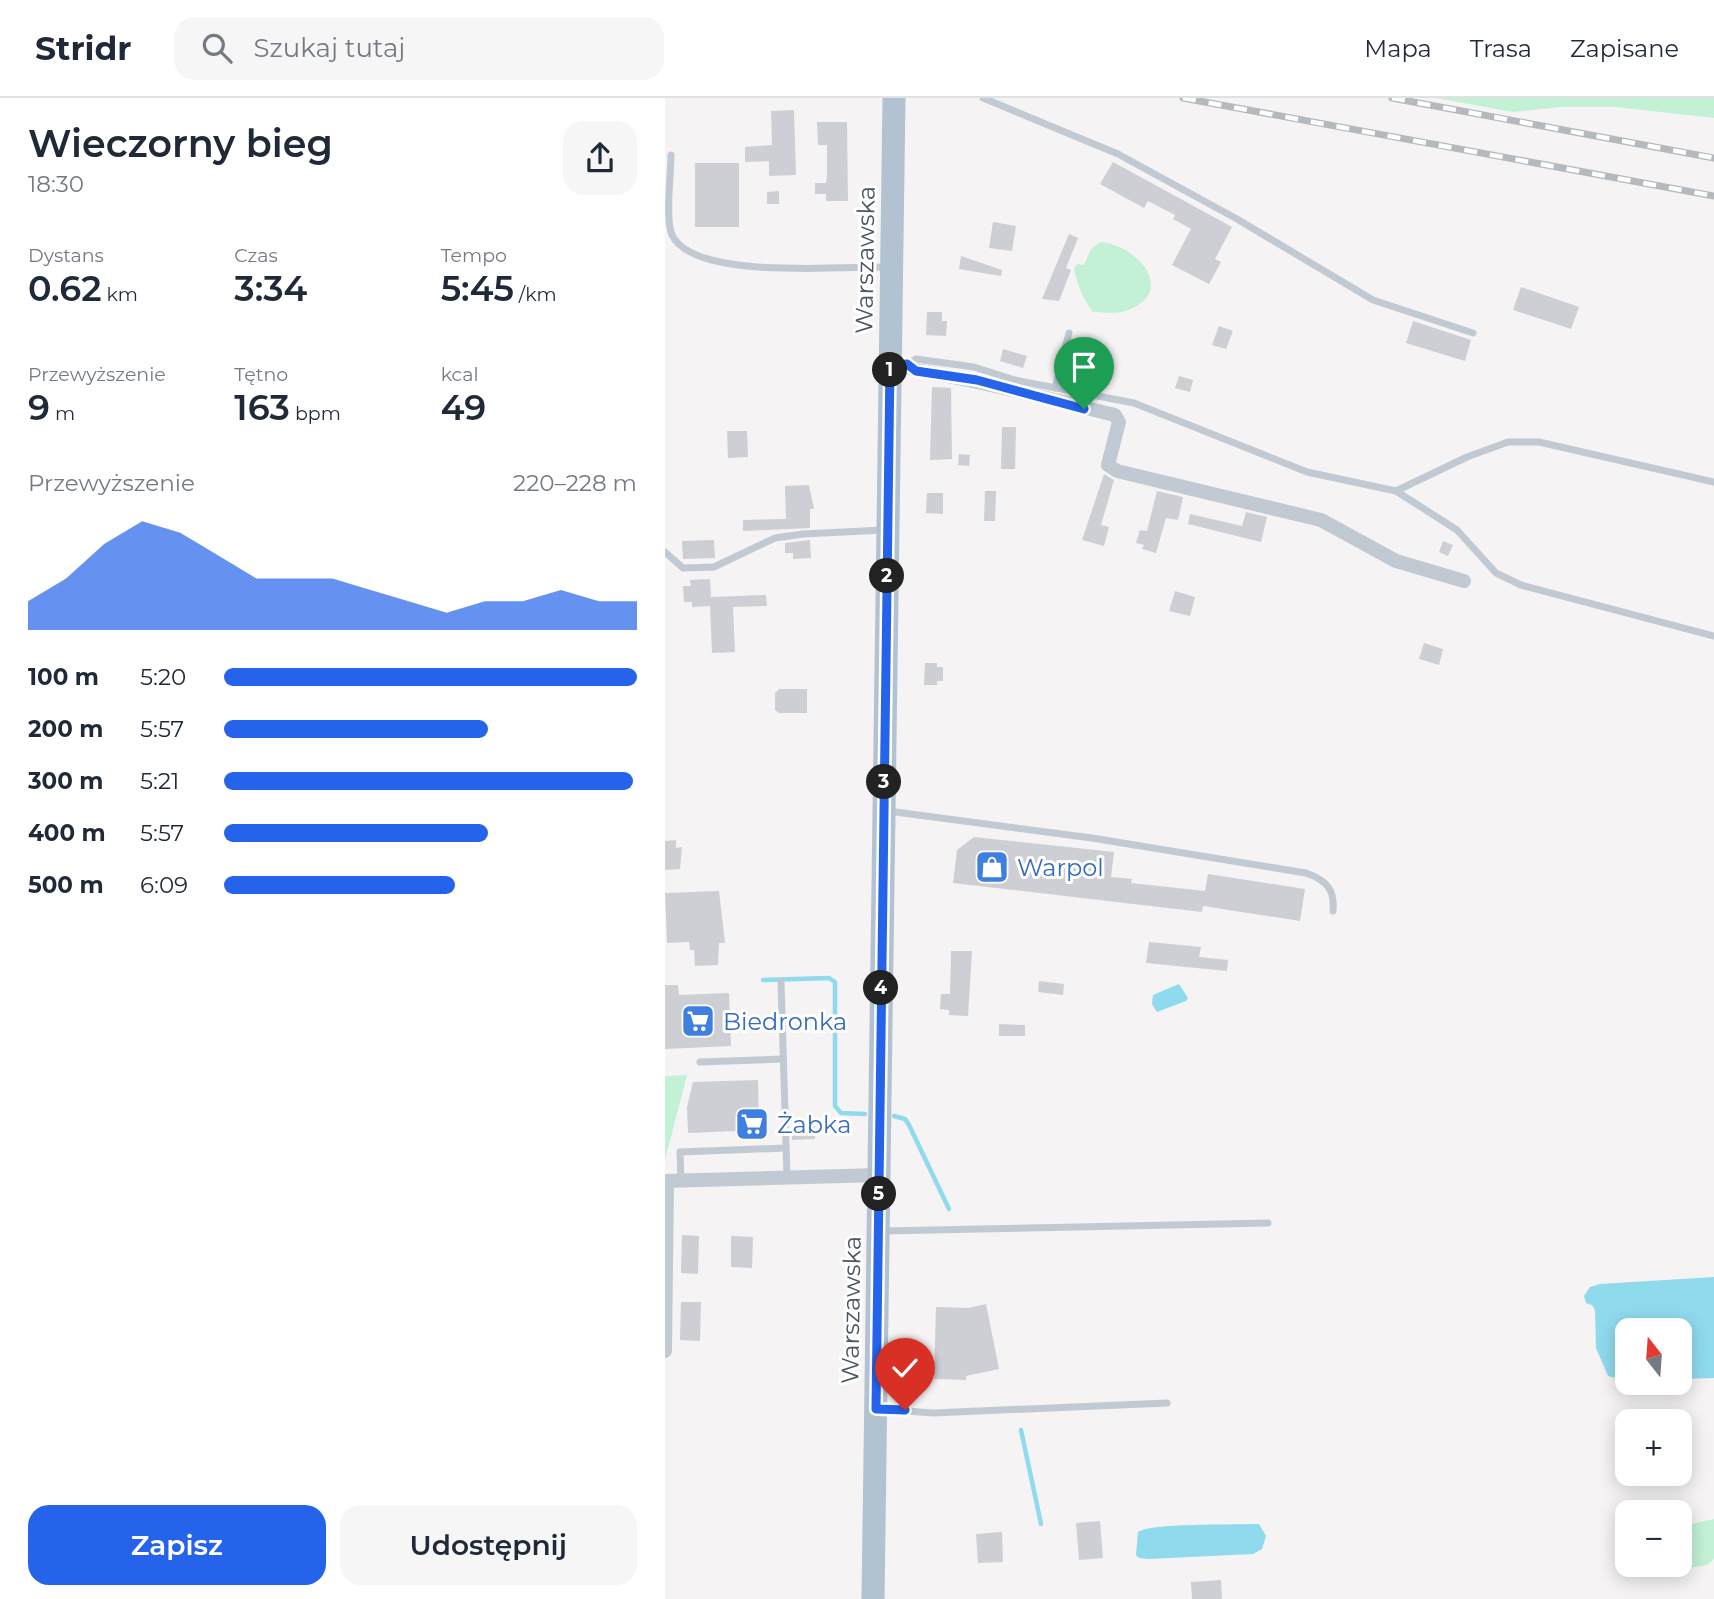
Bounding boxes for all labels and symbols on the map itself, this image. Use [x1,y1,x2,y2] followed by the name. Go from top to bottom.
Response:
[849,186,881,334] street label: Warszawska
[1054,337,1114,409] pin
[873,352,908,388] pin: 1
[869,559,905,594] pin: 2
[867,764,901,800] pin: 3
[973,848,1011,886] shop icon: Warpol
[1017,853,1104,882] place label: Warpol
[863,970,899,1006] pin: 4
[679,1002,717,1040] supermarket icon: Biedronka
[723,1007,847,1036] place label: Biedronka
[733,1105,771,1143] supermarket icon: Żabka
[777,1110,851,1139] place label: Żabka
[861,1176,897,1212] pin: 5
[835,1236,867,1384] street label: Warszawska
[1615,1318,1692,1395] north arrow
[875,1338,935,1410] pin

